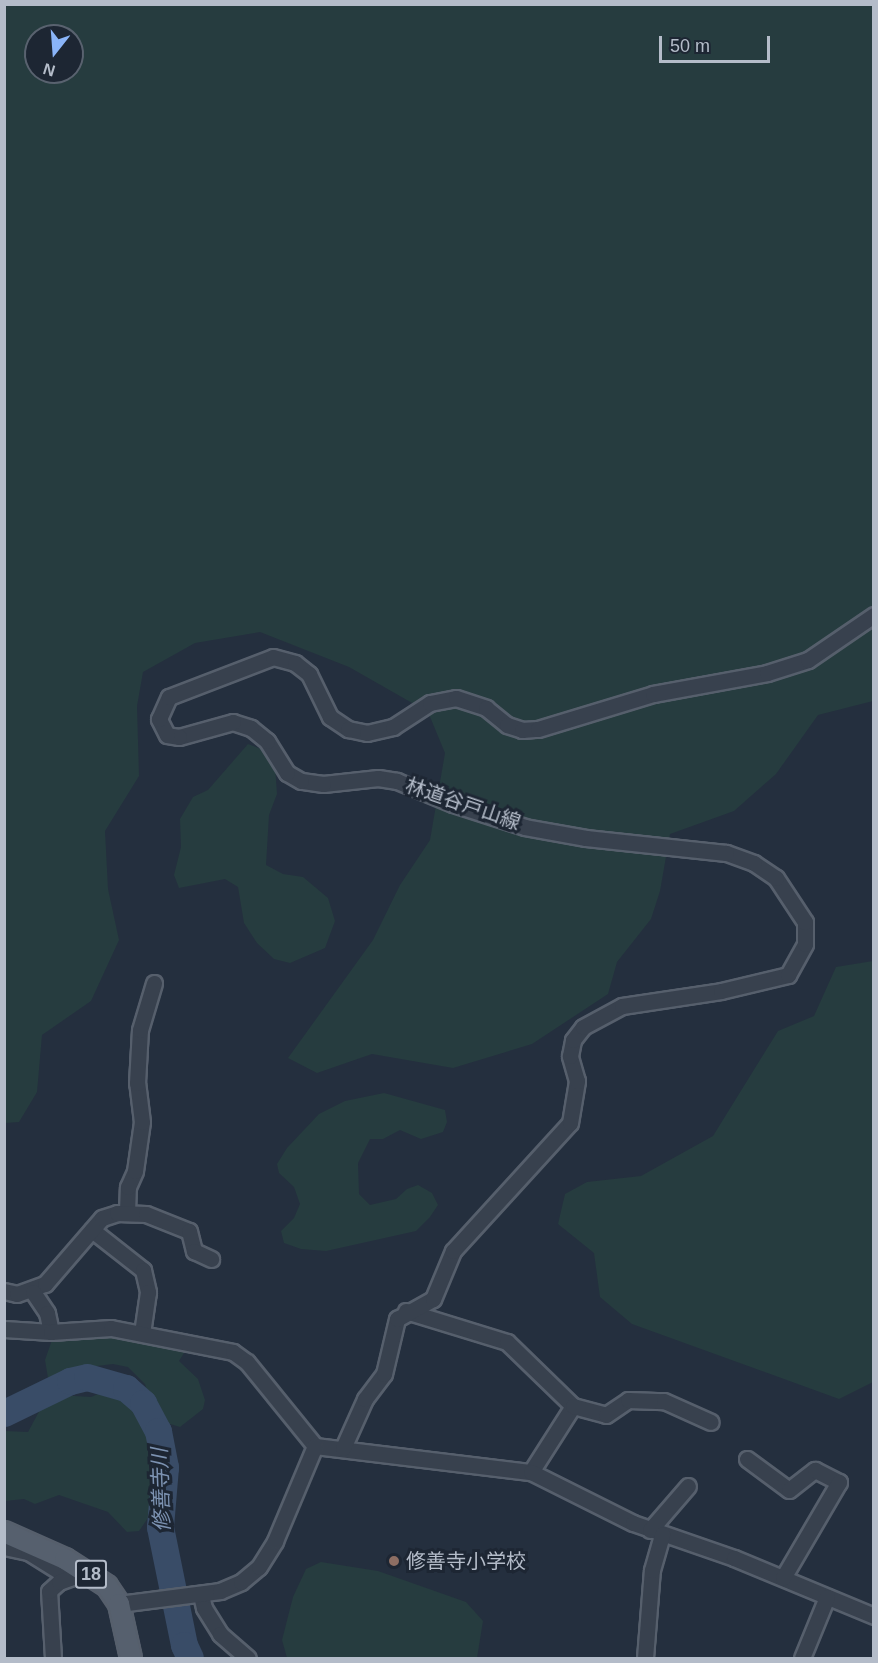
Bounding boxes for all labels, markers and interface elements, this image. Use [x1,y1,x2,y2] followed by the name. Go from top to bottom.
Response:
[24,24,84,84] north arrow
[662,24,773,62] scale bar
[670,36,710,56] text: 50 m
[41,60,57,80] text: N
[402,773,524,835] street label: 林道谷戸山線
[147,1448,175,1532] water label: 修善寺川
[406,1549,526,1573] place label: 修善寺小学校
[387,1554,401,1568] marker: 修善寺小学校
[74,1559,107,1589] road number: 18

